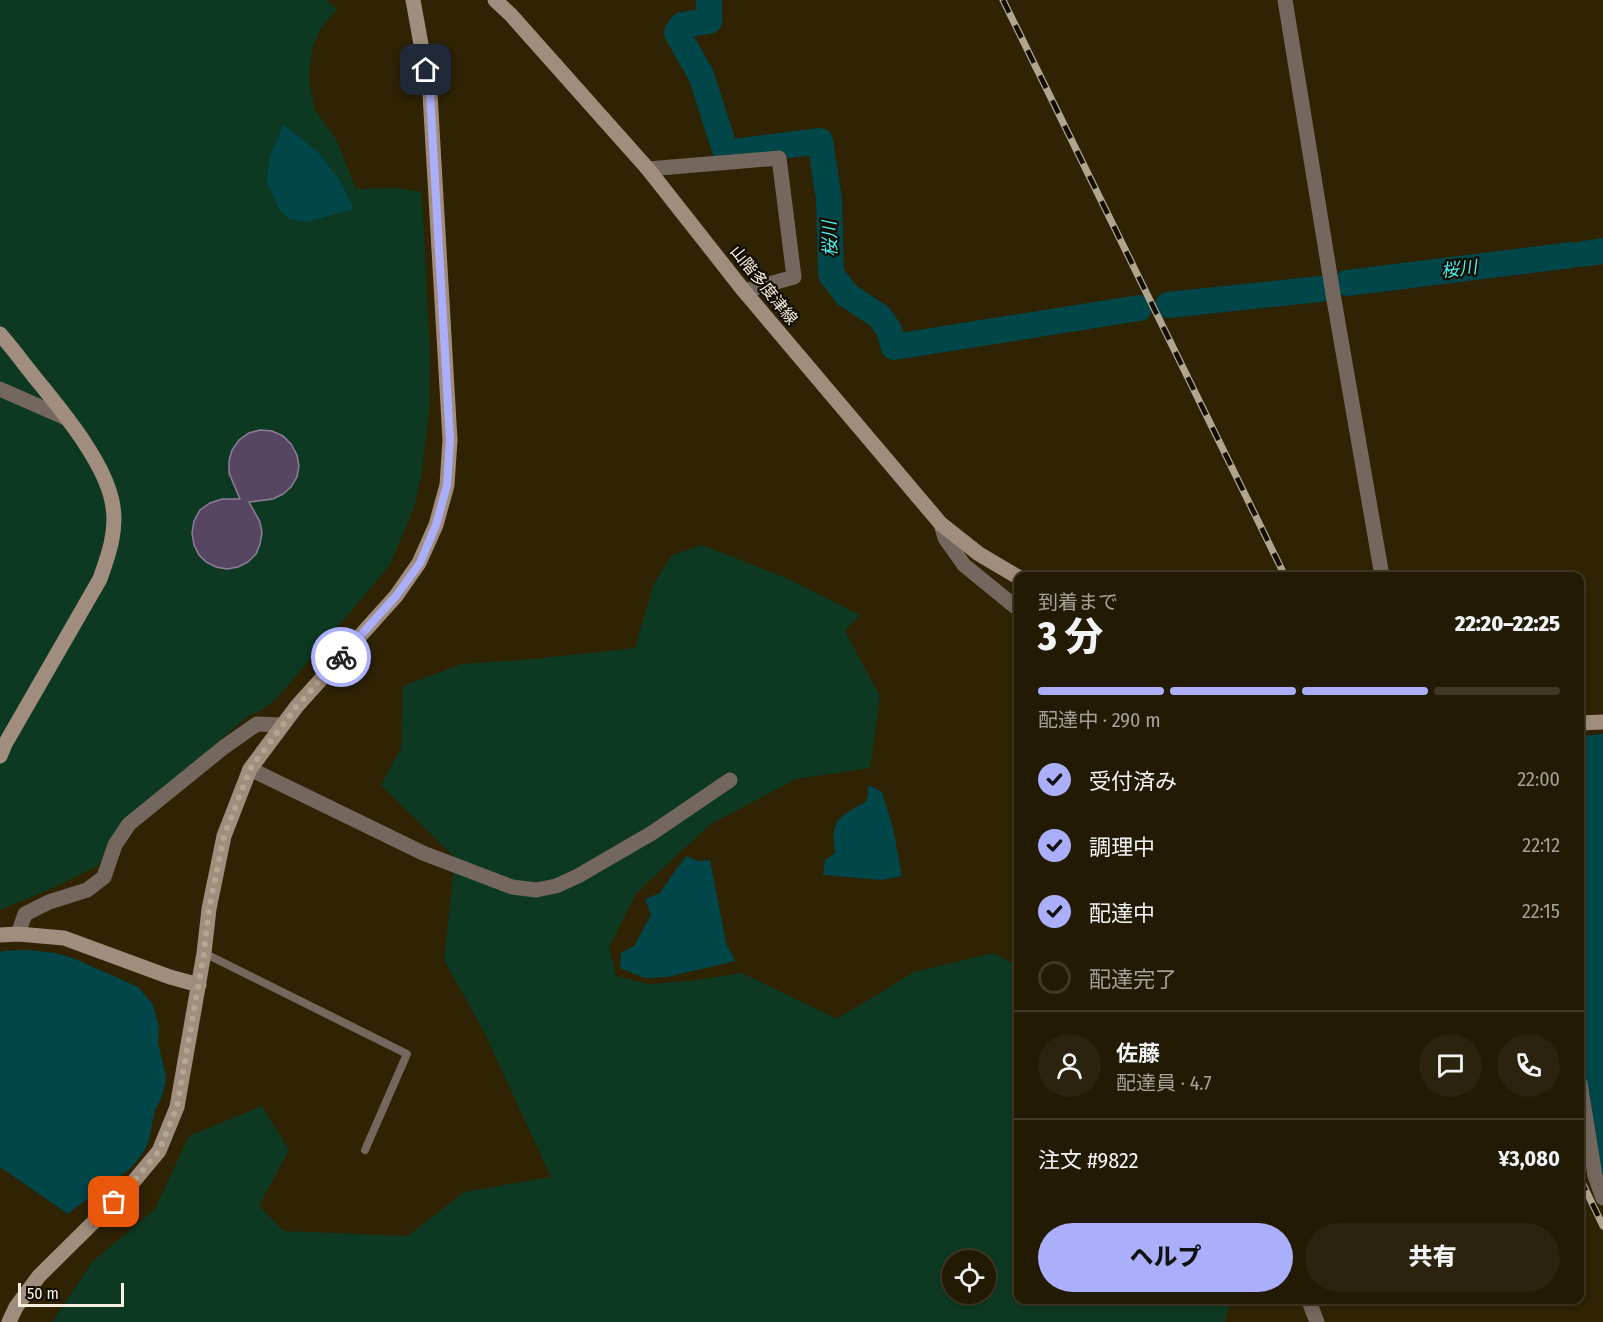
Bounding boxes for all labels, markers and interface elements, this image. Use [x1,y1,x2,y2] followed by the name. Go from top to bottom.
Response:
[400,44,451,95] pin
[409,53,442,86] icon: home
[818,219,842,257] water label: 桜川
[726,242,802,328] street label: 山階多度津線
[1440,256,1480,282] water label: 桜川
[1038,590,1118,614] text: 到着まで
[1455,610,1560,637] text: 22:20–22:25
[1038,614,1104,660] text: 3 分
[311,627,371,687] courier
[325,641,358,674] icon: bike
[1038,708,1161,732] text: 配達中 · 290 m
[1038,763,1071,796] icon: check
[1517,767,1560,791] text: 22:00
[1089,768,1177,795] text: 受付済み
[1038,829,1071,862] icon: check
[1522,833,1560,857] text: 22:12
[1089,834,1155,861] text: 調理中
[1038,895,1071,928] icon: check
[1522,899,1560,923] text: 22:15
[1089,900,1155,927] text: 配達中
[1089,966,1177,993] text: 配達完了
[1038,1034,1101,1097] button: person
[1419,1034,1482,1097] button: chat
[1497,1034,1560,1097] button: phone
[1116,1040,1160,1067] text: 佐藤
[1116,1071,1212,1095] text: 配達員 · 4.7
[1498,1145,1560,1172] text: ¥3,080
[1038,1147,1139,1174] text: 注文 #9822
[88,1176,139,1227] pin
[97,1185,130,1218] icon: bag
[1038,1223,1293,1292] button: ヘルプ
[1305,1223,1560,1292] button: 共有
[942,1250,996,1304] map controls
[942,1250,996,1304] button: locate
[18,1280,124,1308] scale bar
[27,1284,59,1303] text: 50 m

